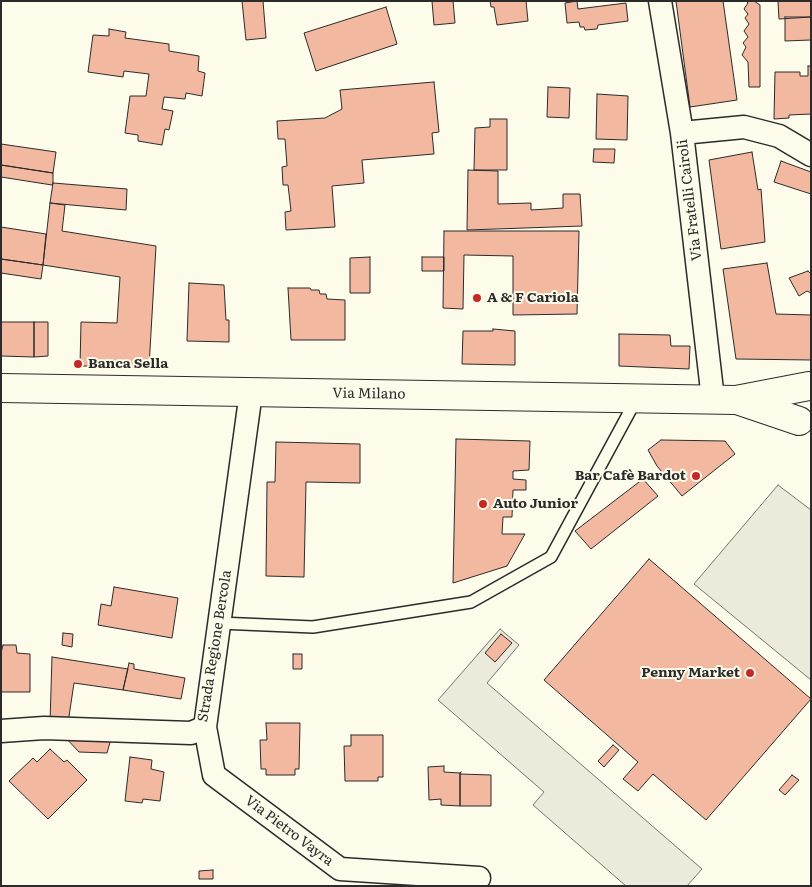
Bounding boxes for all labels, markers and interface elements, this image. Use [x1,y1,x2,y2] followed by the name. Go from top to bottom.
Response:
[674,138,706,262] street label: Via Fratelli Cairoli
[487,290,579,306] place label: A & F Cariola
[471,292,483,304] marker: A & F Cariola
[88,356,168,372] place label: Banca Sella
[72,358,84,370] marker: Banca Sella
[332,385,406,403] street label: Via Milano
[575,468,686,484] place label: Bar Cafè Bardot
[690,470,702,482] marker: Bar Cafè Bardot
[493,496,578,512] place label: Auto Junior
[477,498,489,510] marker: Auto Junior
[195,569,235,723] street label: Strada Regione Bercola
[641,665,740,681] place label: Penny Market
[744,667,756,679] marker: Penny Market
[241,792,337,870] street label: Via Pietro Vayra

